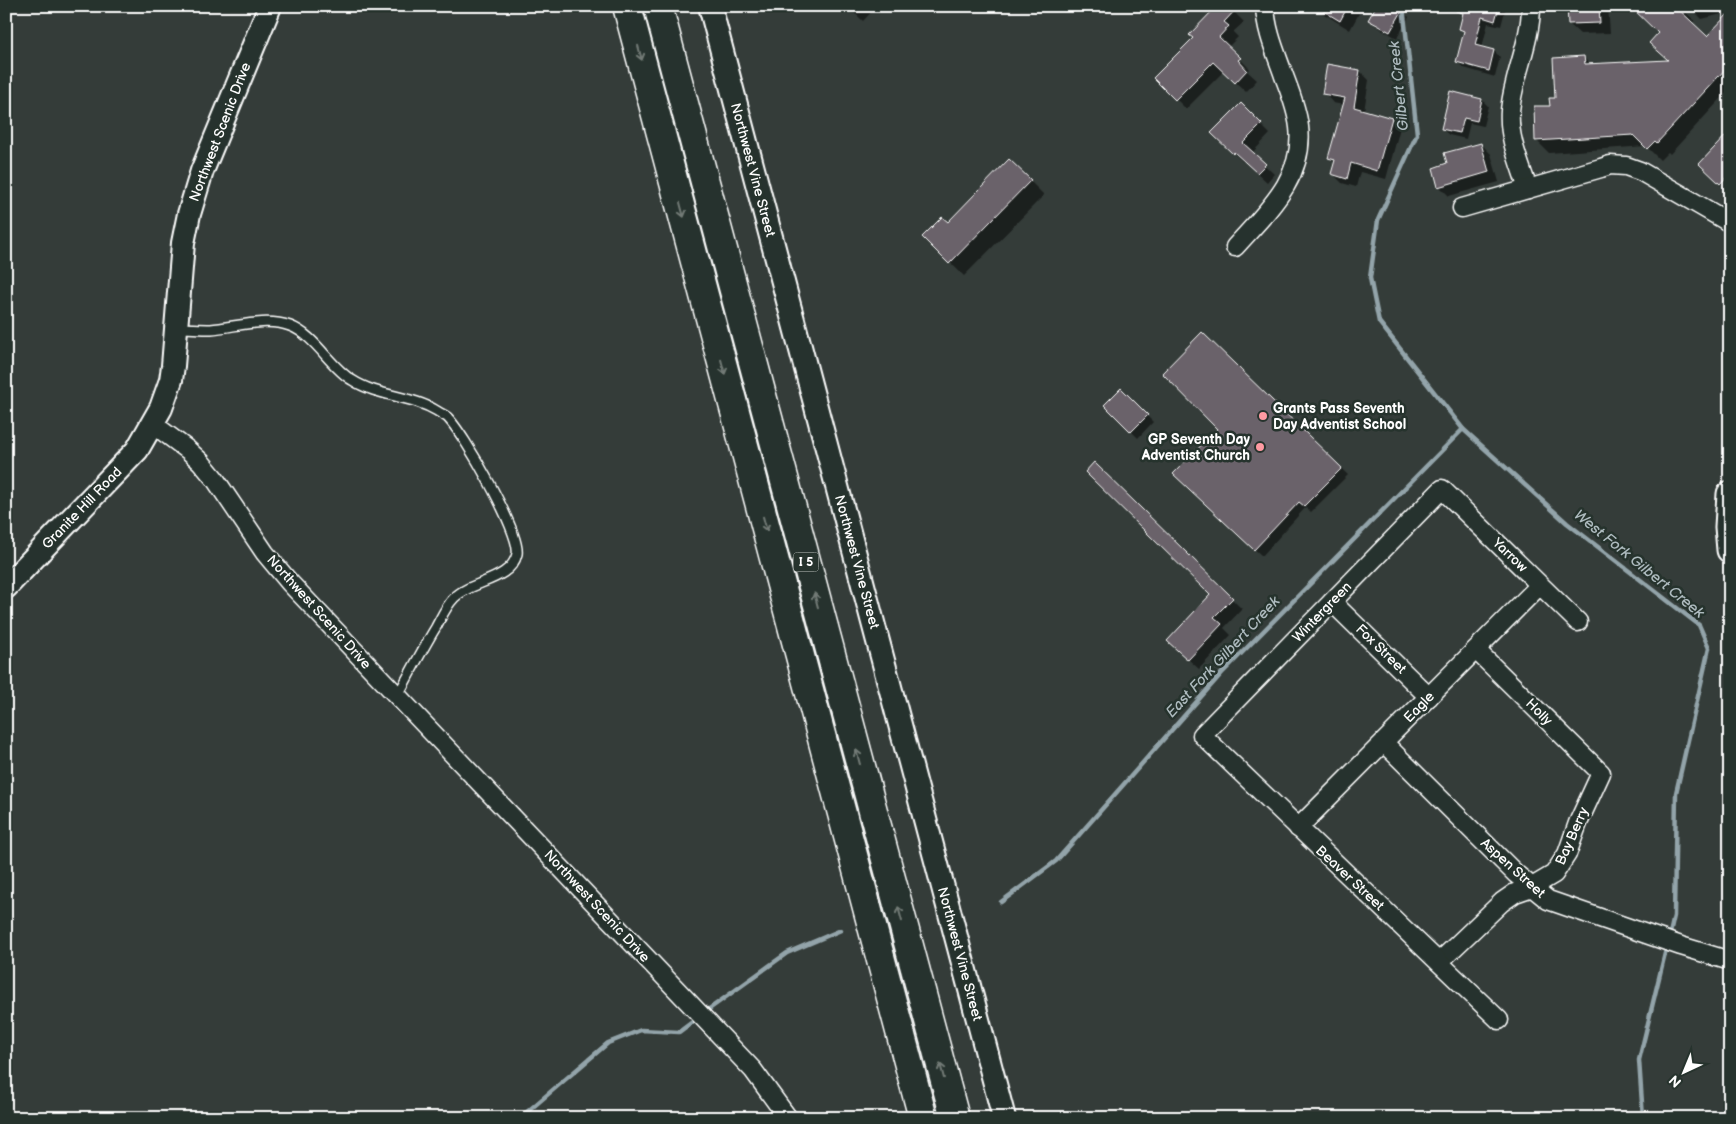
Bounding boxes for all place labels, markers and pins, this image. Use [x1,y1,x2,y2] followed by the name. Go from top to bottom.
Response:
[1273,400,1406,433] place label: Grants Pass Seventh Day Adventist School
[1257,410,1269,422] marker: Grants Pass Seventh Day Adventist School
[1141,431,1251,464] place label: GP Seventh Day Adventist Church
[1254,441,1266,453] marker: GP Seventh Day Adventist Church

